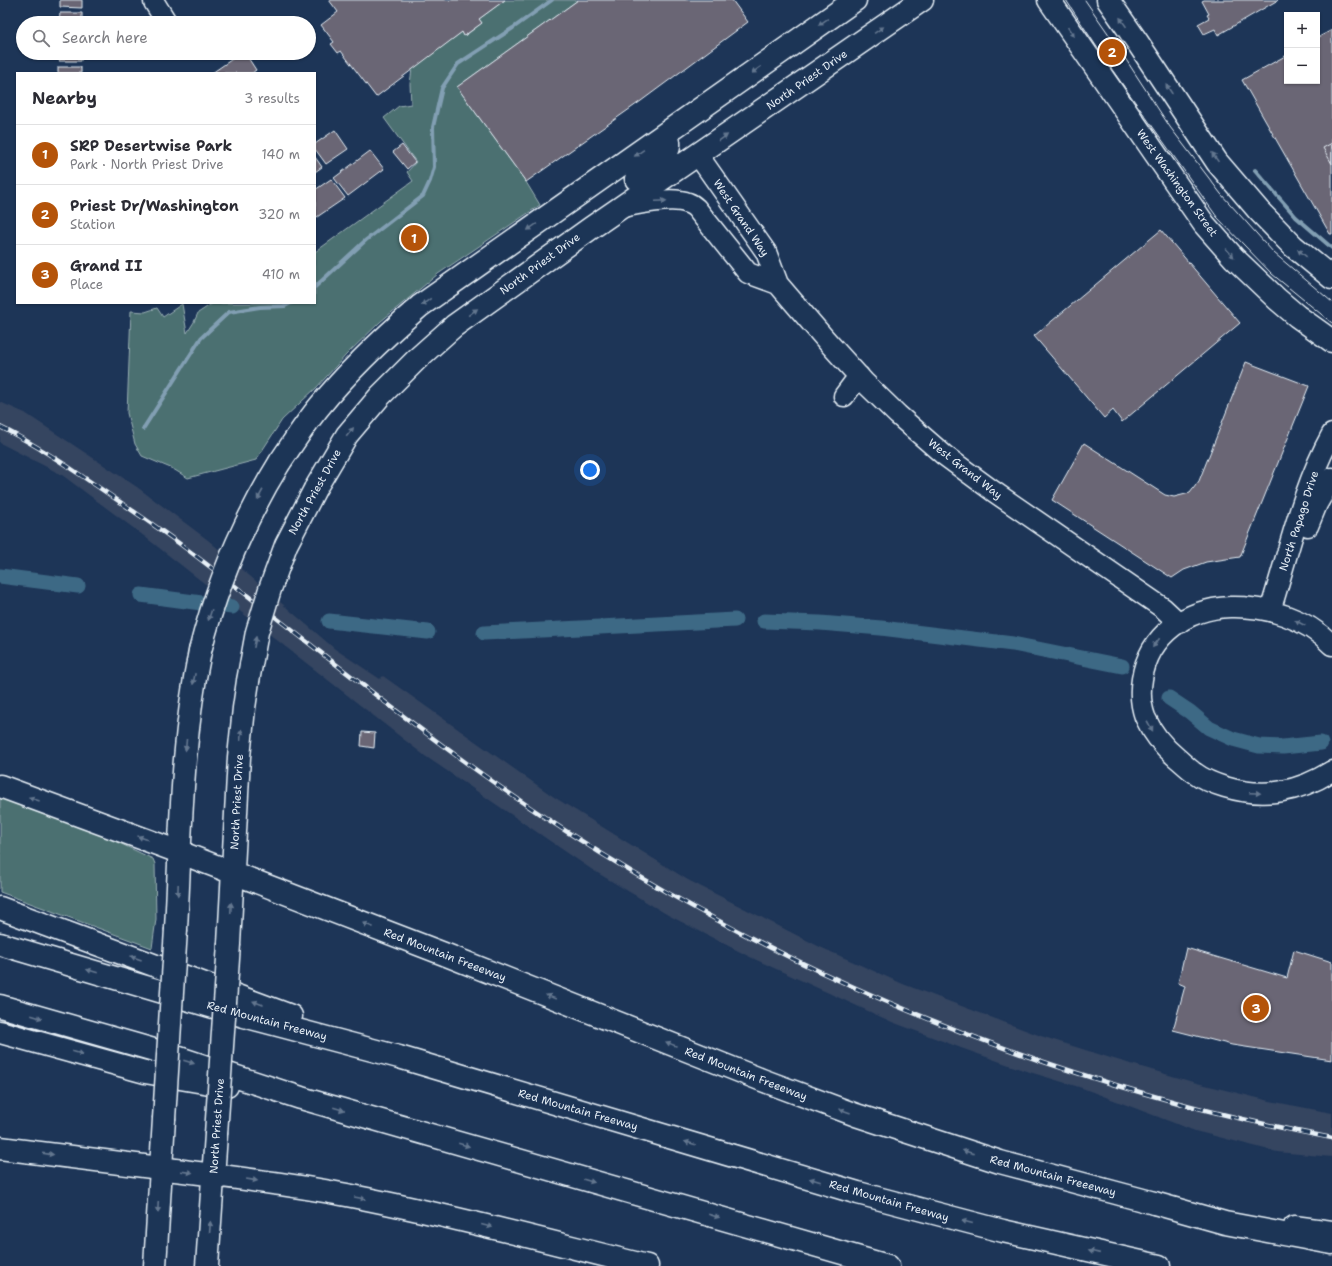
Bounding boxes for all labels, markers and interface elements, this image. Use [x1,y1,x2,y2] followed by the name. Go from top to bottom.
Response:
[1284,12,1320,84] map controls
[1284,12,1320,48] button: +
[16,16,316,60] search box
[1119,16,1127,27] one-way arrow
[818,18,828,26] one-way arrow
[874,26,885,34] one-way arrow
[30,27,52,49] icon: search
[1067,27,1075,37] one-way arrow
[62,28,148,48] text: Search here
[1099,37,1125,67] pin: 2
[763,46,851,114] street label: North Priest Drive
[1284,48,1320,84] button: −
[751,65,761,73] one-way arrow
[1165,84,1173,94] one-way arrow
[32,87,97,109] text: Nearby
[244,90,300,107] text: 3 results
[1133,126,1221,240] street label: West Washington Street
[718,134,728,142] one-way arrow
[70,136,232,156] text: SRP Desertwise Park
[42,146,48,163] text: 1
[261,146,300,163] text: 140 m
[633,149,644,157] one-way arrow
[1211,152,1219,163] one-way arrow
[70,156,224,173] text: Park · North Priest Drive
[710,176,772,260] street label: West Grand Way
[70,196,239,216] text: Priest Dr/Washington
[655,198,668,204] one-way arrow
[40,206,50,223] text: 2
[258,206,300,223] text: 320 m
[70,216,115,233] text: Station
[401,223,427,253] pin: 1
[527,223,537,231] one-way arrow
[497,230,583,298] street label: North Priest Drive
[1225,248,1234,258] one-way arrow
[1296,249,1307,258] one-way arrow
[70,256,142,276] text: Grand II
[40,266,50,283] text: 3
[262,266,300,283] text: 410 m
[70,276,103,293] text: Place
[420,298,431,306] one-way arrow
[468,308,478,316] one-way arrow
[346,426,354,437] one-way arrow
[925,435,1005,503] street label: West Grand Way
[285,446,345,538] street label: North Priest Drive
[580,460,600,480] your location
[1276,469,1322,573] street label: North Papago Drive
[257,489,264,501] one-way arrow
[207,609,213,621] one-way arrow
[1295,620,1306,626] one-way arrow
[252,636,258,648] one-way arrow
[1152,638,1160,648] one-way arrow
[191,672,197,685] one-way arrow
[1146,720,1153,731] one-way arrow
[238,729,245,742] one-way arrow
[182,739,189,751] one-way arrow
[227,754,247,850] street label: North Priest Drive
[1249,789,1261,796] one-way arrow
[28,795,40,801] one-way arrow
[137,834,149,840] one-way arrow
[175,884,181,897] one-way arrow
[227,902,234,914] one-way arrow
[363,922,374,928] one-way arrow
[382,925,508,985] street label: Red Mountain Freeeway
[129,955,141,961] one-way arrow
[85,968,97,974] one-way arrow
[544,993,556,999] one-way arrow
[1243,993,1269,1023] pin: 3
[205,998,329,1044] street label: Red Mountain Freeway
[252,999,264,1005] one-way arrow
[32,1014,44,1020] one-way arrow
[665,1041,677,1047] one-way arrow
[683,1044,809,1104] street label: Red Mountain Freeeway
[72,1050,84,1056] one-way arrow
[183,1059,195,1065] one-way arrow
[206,1078,228,1174] street label: North Priest Drive
[516,1086,640,1134] street label: Red Mountain Freeway
[333,1106,345,1112] one-way arrow
[839,1108,851,1114] one-way arrow
[684,1140,696,1146] one-way arrow
[458,1142,470,1148] one-way arrow
[962,1149,974,1155] one-way arrow
[42,1151,54,1157] one-way arrow
[988,1152,1118,1200] street label: Red Mountain Freeeway
[181,1169,193,1175] one-way arrow
[246,1177,258,1183] one-way arrow
[809,1177,821,1183] one-way arrow
[827,1177,951,1225] street label: Red Mountain Freeway
[583,1178,595,1184] one-way arrow
[354,1195,366,1201] one-way arrow
[154,1201,161,1213] one-way arrow
[707,1214,720,1220] one-way arrow
[961,1219,973,1225] one-way arrow
[206,1221,213,1233] one-way arrow
[481,1224,493,1230] one-way arrow
[1087,1249,1100,1255] one-way arrow

